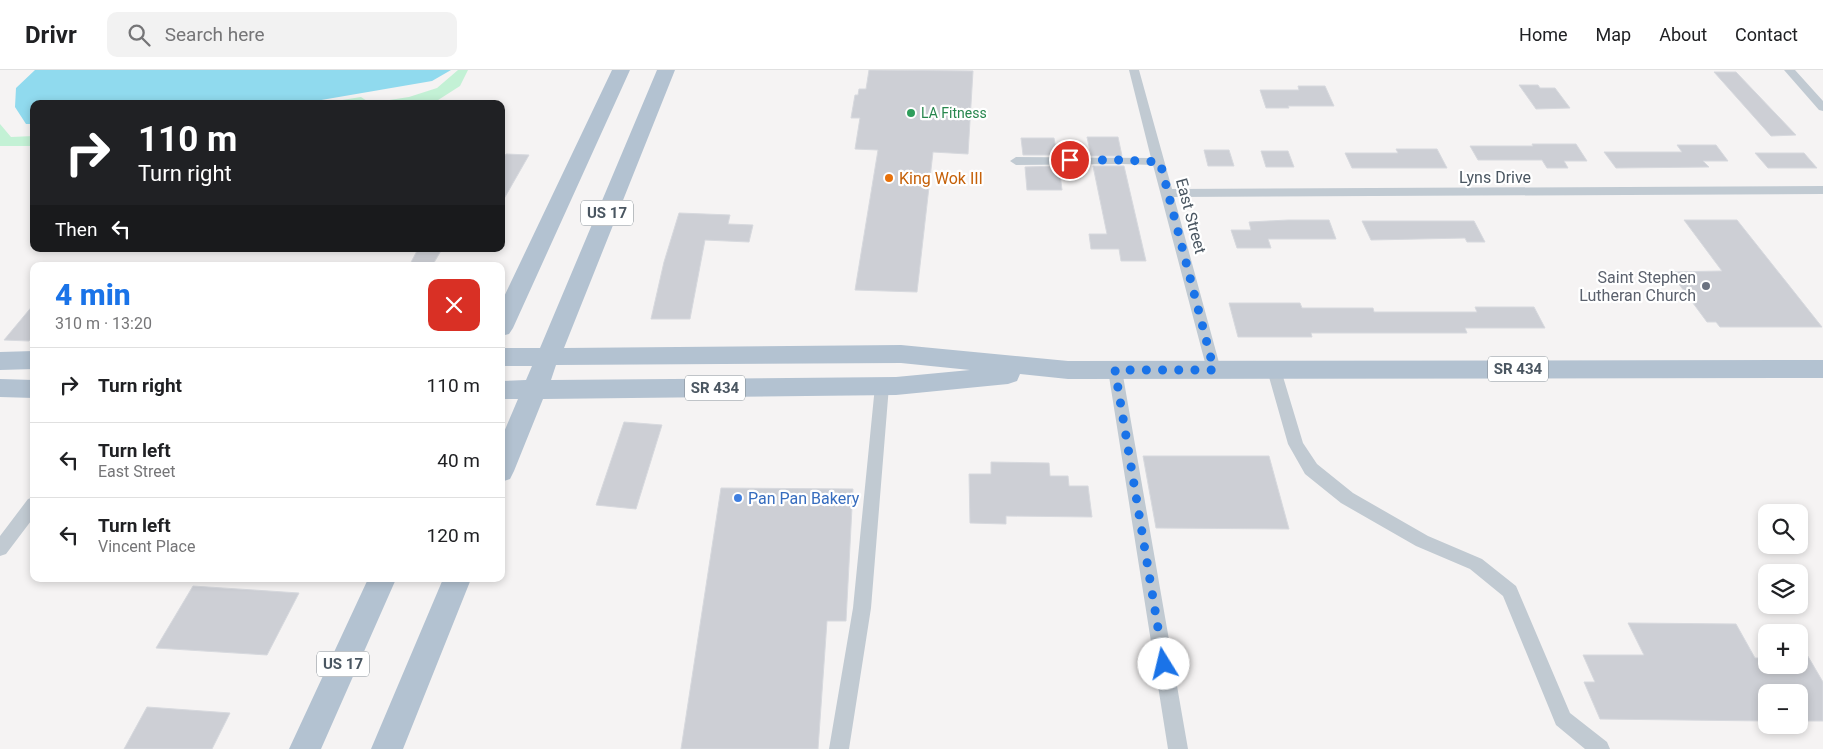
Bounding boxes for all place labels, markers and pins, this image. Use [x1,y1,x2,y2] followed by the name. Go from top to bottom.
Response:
[921,105,987,121] place label: LA Fitness
[905,107,917,119] marker: LA Fitness
[1049,139,1091,181] pin
[899,169,983,188] place label: King Wok III
[883,172,895,184] marker: King Wok III
[1579,268,1696,305] place label: Saint Stephen Lutheran Church
[1700,280,1712,292] marker: Saint Stephen Lutheran Church
[748,489,860,508] place label: Pan Pan Bakery
[732,492,744,504] marker: Pan Pan Bakery

